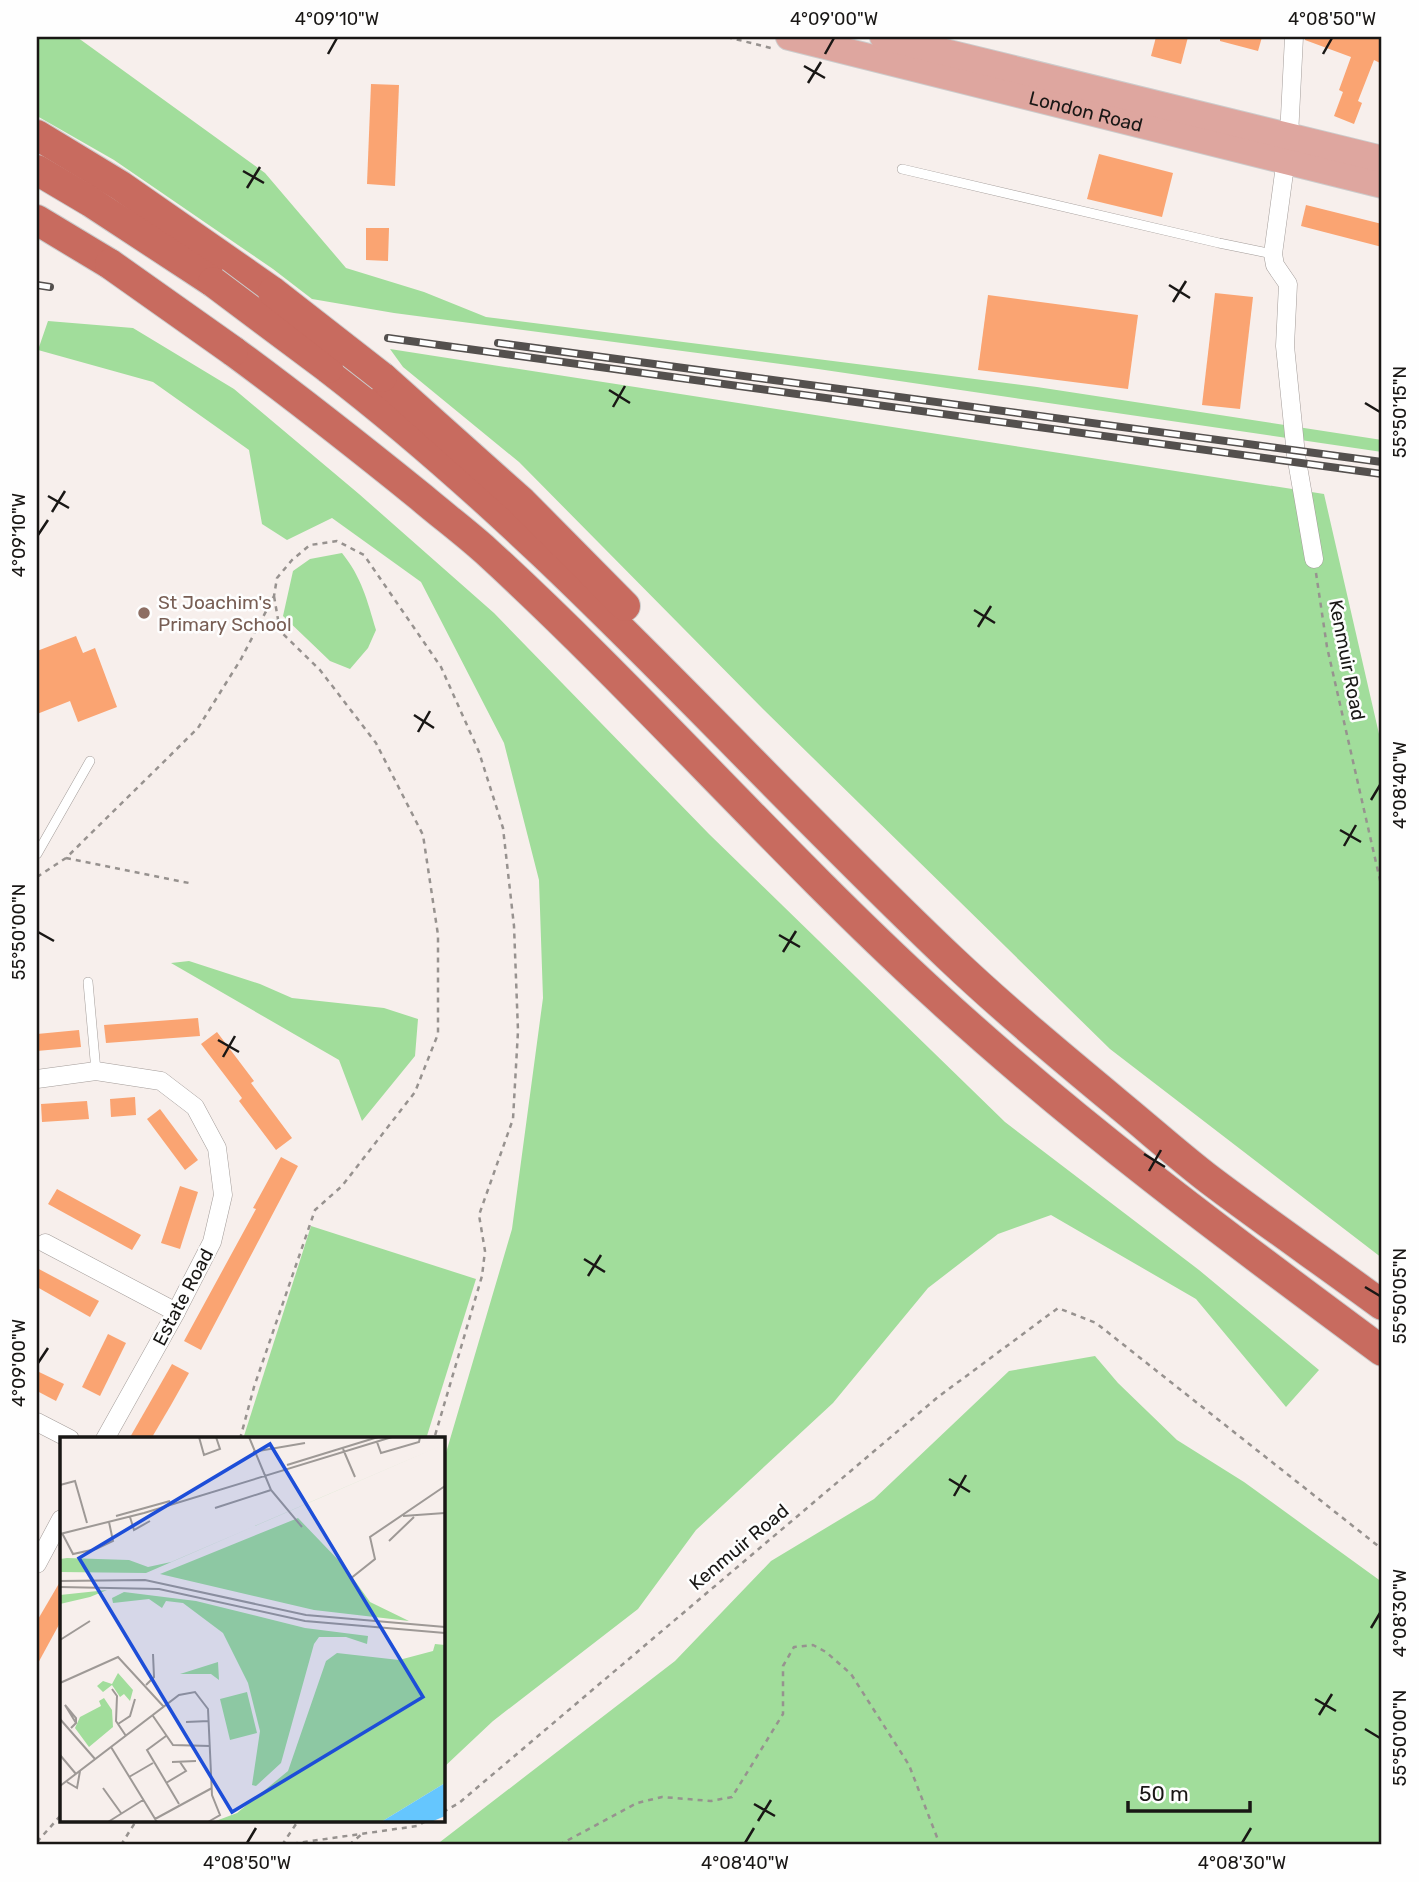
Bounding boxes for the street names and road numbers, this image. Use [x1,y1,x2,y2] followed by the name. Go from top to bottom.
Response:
[1027,86,1145,136] street label: London Road
[1324,598,1370,722] street label: Kenmuir Road
[148,1244,218,1350] street label: Estate Road
[685,1499,793,1595] street label: Kenmuir Road

